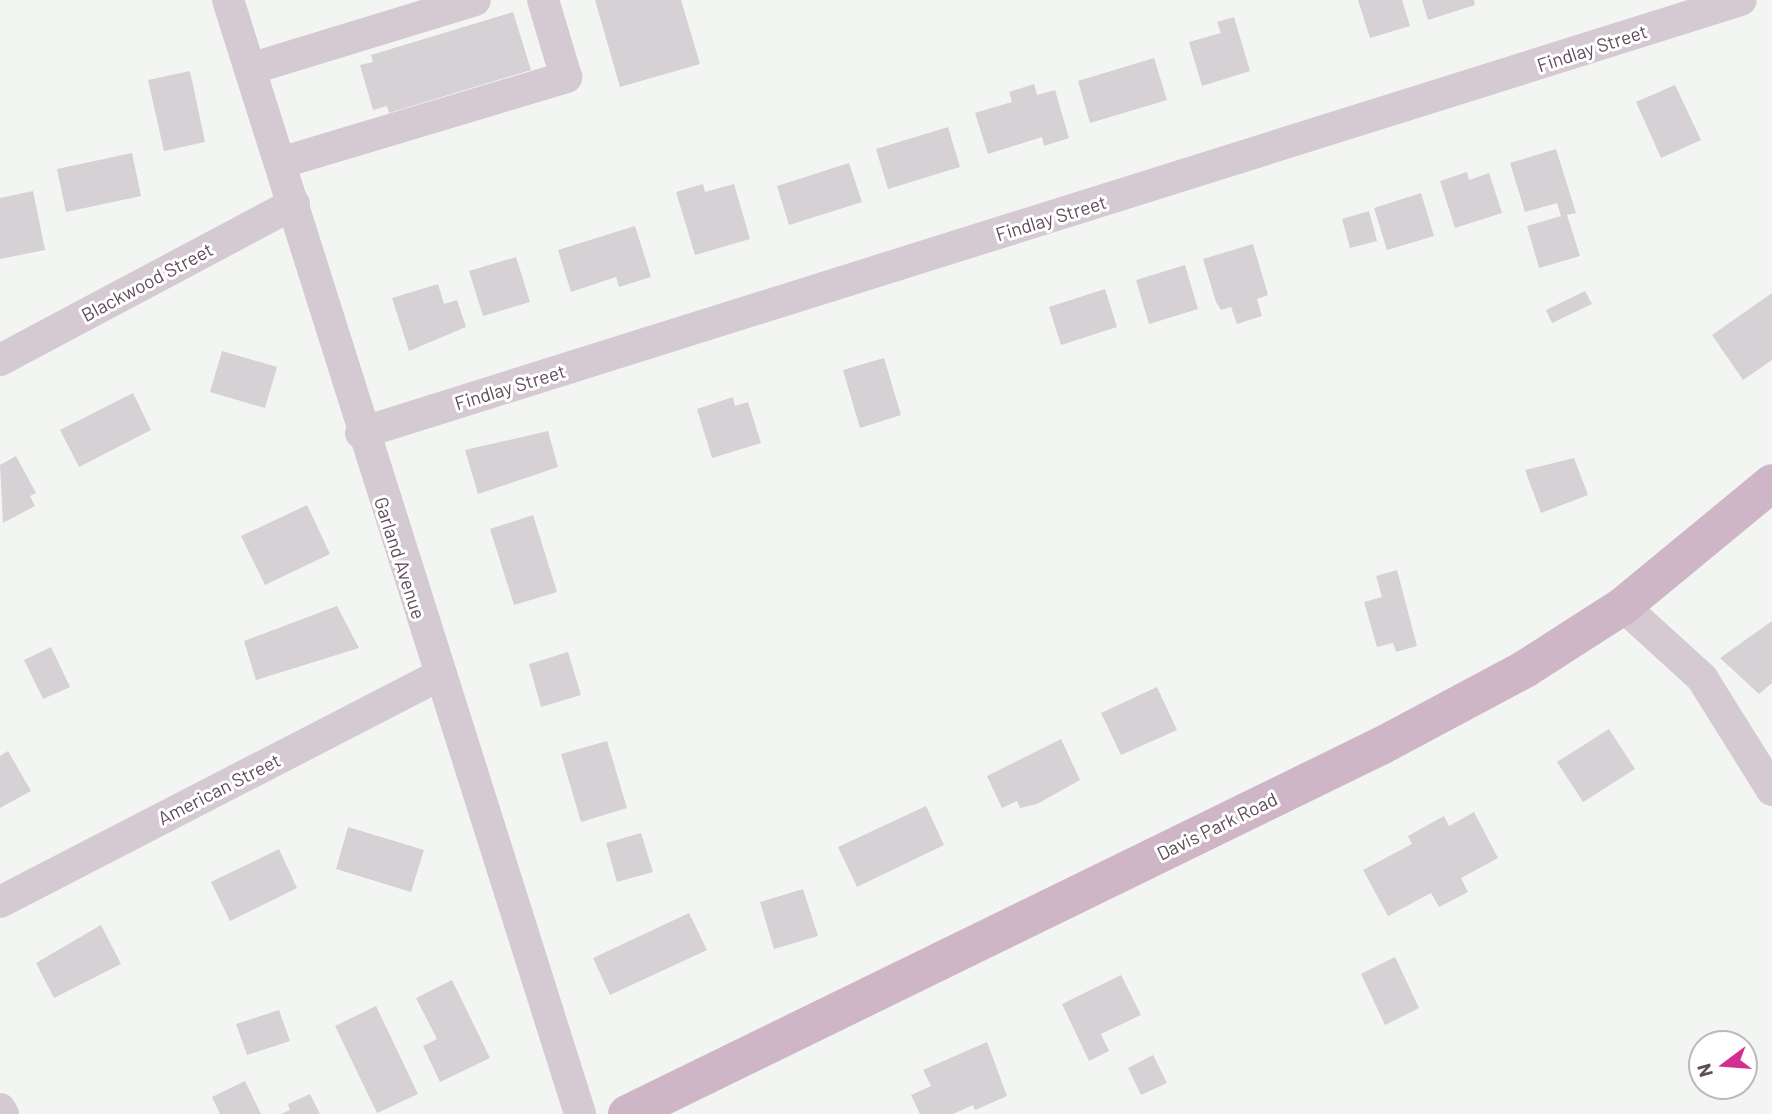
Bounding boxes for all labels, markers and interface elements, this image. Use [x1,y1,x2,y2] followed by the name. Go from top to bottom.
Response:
[1534,19,1650,77] street label: Findlay Street
[993,190,1109,246] street label: Findlay Street
[77,238,217,326] street label: Blackwood Street
[452,359,568,415] street label: Findlay Street
[370,494,430,622] street label: Garland Avenue
[154,748,284,830] street label: American Street
[1153,787,1281,865] street label: Davis Park Road
[1688,1030,1758,1100] north arrow
[1691,1061,1717,1080] text: N

